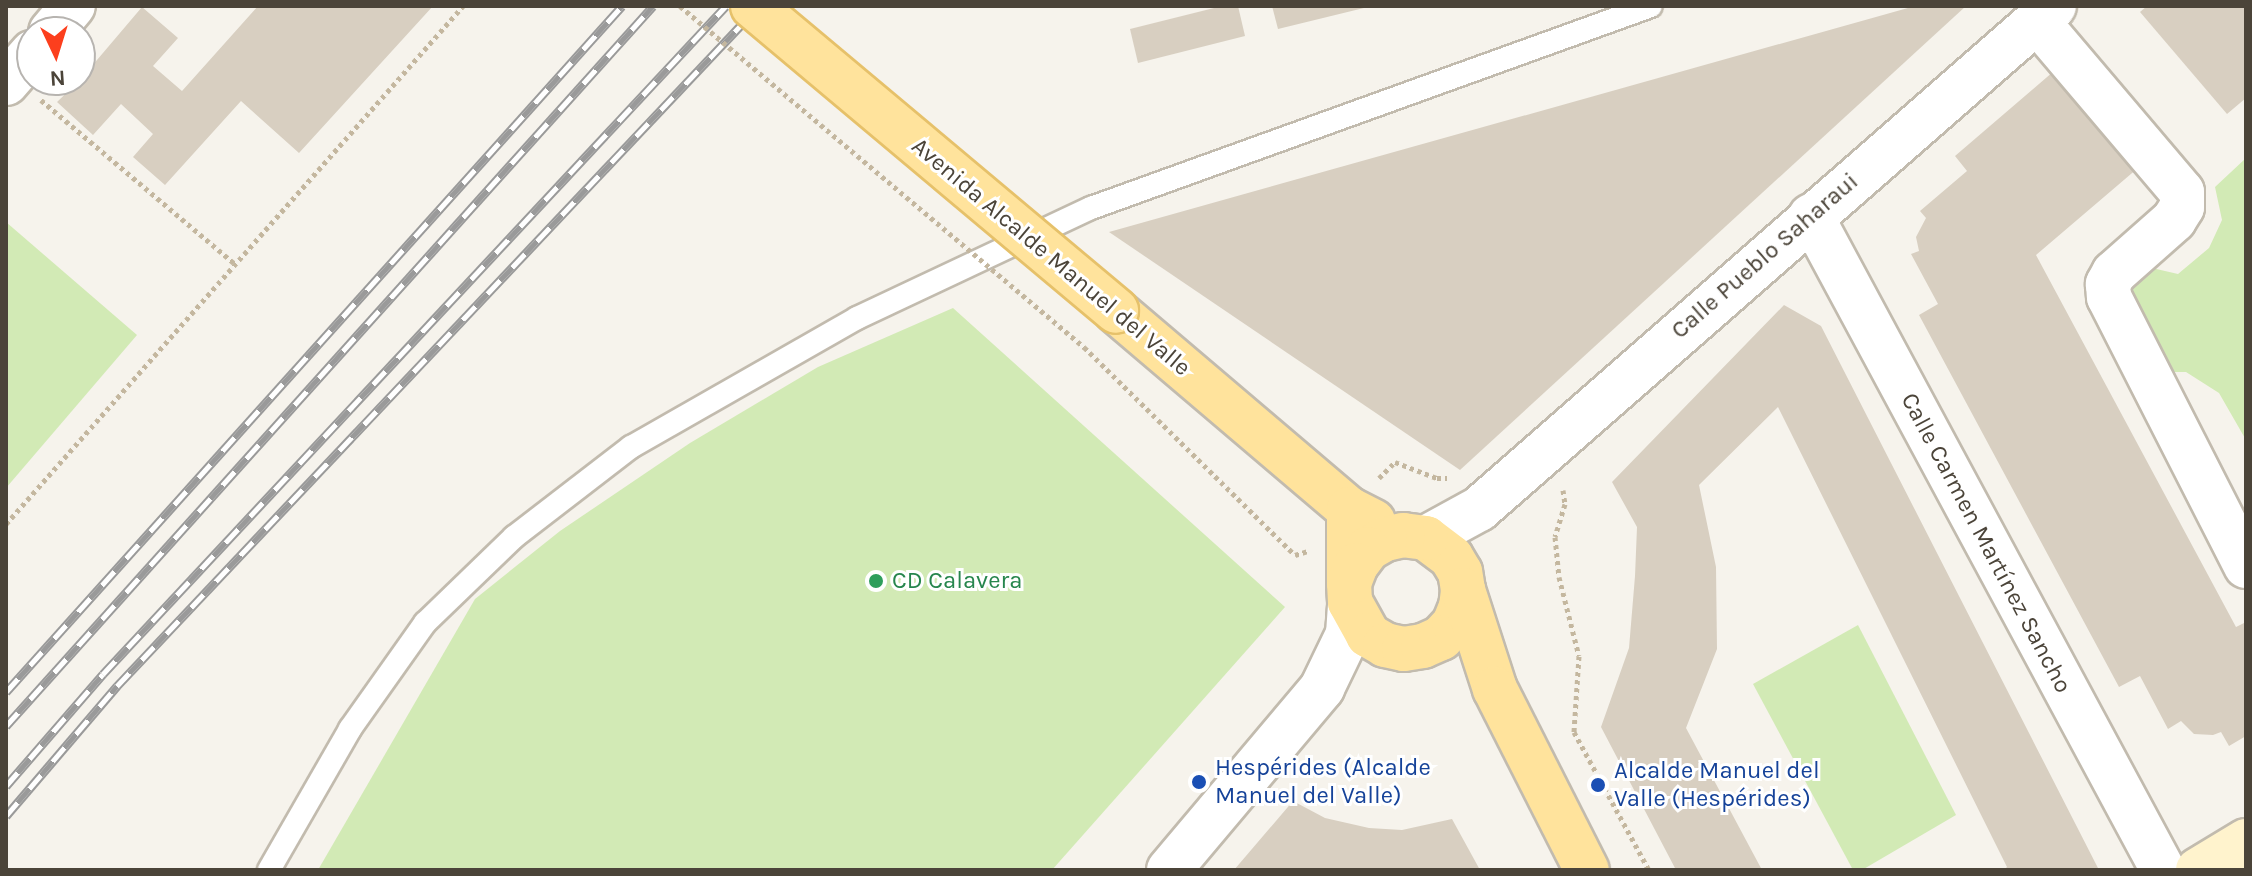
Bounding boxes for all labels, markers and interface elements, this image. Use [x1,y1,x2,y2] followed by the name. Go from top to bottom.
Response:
[16,16,96,96] north arrow
[49,64,66,91] text: N
[906,132,1196,382] street label: Avenida Alcalde Manuel del Valle
[1666,167,1864,345] street label: Calle Pueblo Saharaui
[1895,388,2077,698] street label: Calle Carmen Martínez Sancho
[892,567,1022,595] place label: CD Calavera
[867,572,885,590] marker: CD Calavera
[1215,754,1431,810] place label: Hespérides (Alcalde Manuel del Valle)
[1614,757,1820,813] place label: Alcalde Manuel del Valle (Hespérides)
[1190,773,1208,791] marker: Hespérides (Alcalde Manuel del Valle)
[1589,776,1607,794] marker: Alcalde Manuel del Valle (Hespérides)

